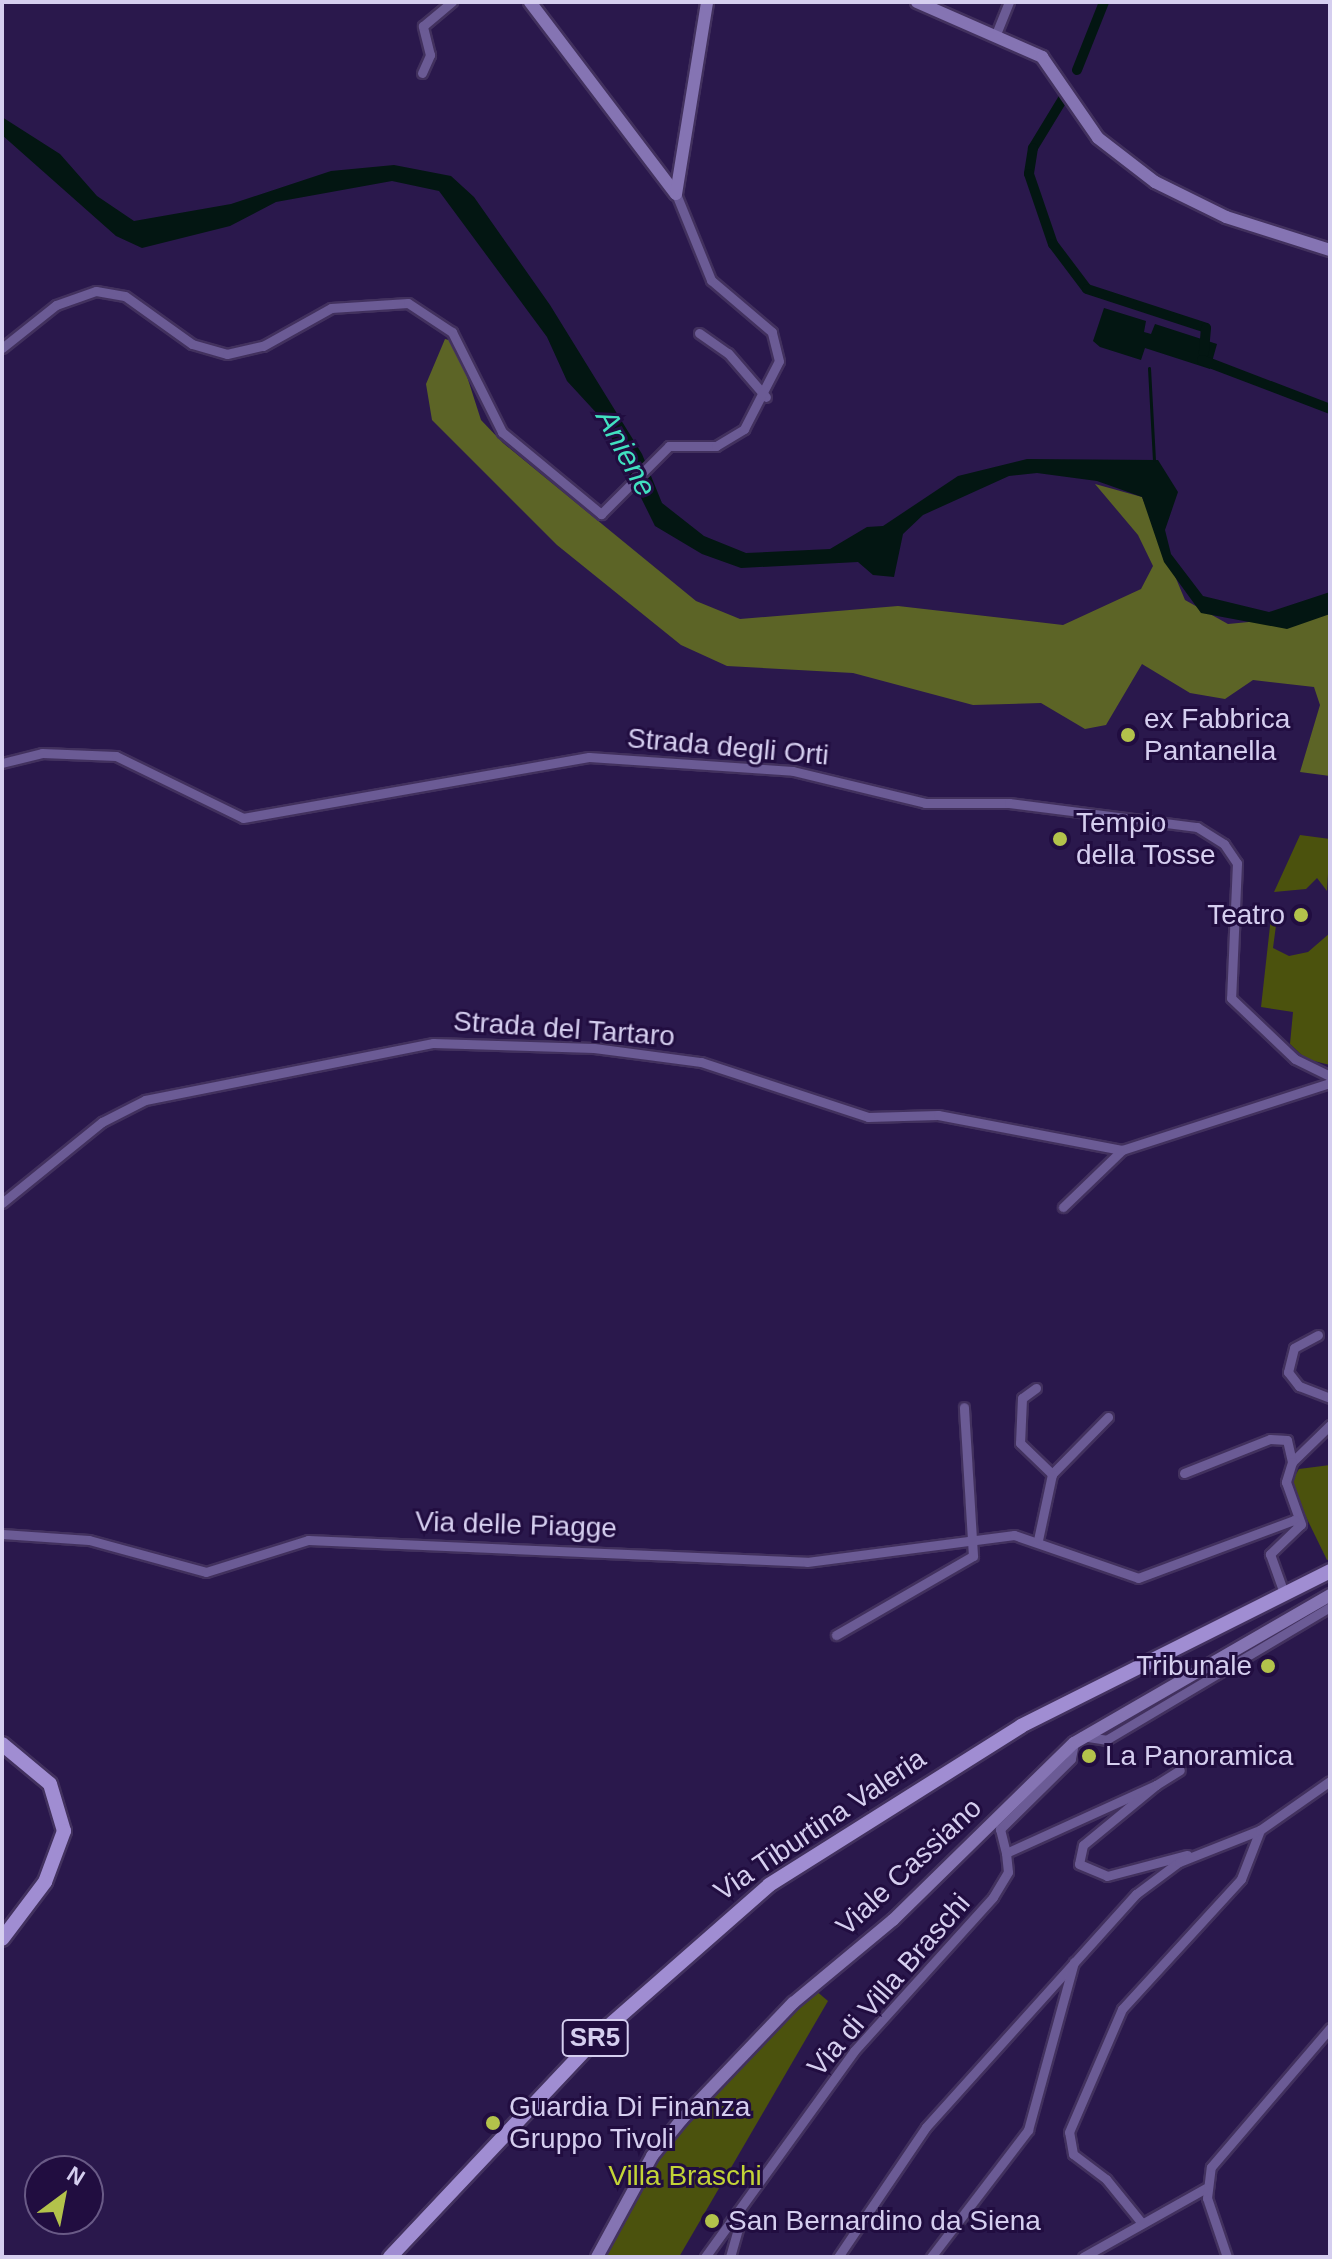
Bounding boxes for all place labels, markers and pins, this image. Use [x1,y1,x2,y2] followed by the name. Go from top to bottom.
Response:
[1144,702,1290,768] place label: ex Fabbrica Pantanella
[1119,726,1137,744] marker: ex Fabbrica Pantanella
[1076,806,1216,872] place label: Tempio della Tosse
[1051,830,1069,848] marker: Tempio della Tosse
[1207,898,1285,932] place label: Teatro
[1292,906,1310,924] marker: Teatro
[1136,1649,1252,1683] place label: Tribunale
[1259,1657,1277,1675] marker: Tribunale
[1105,1739,1293,1773] place label: La Panoramica
[1080,1747,1098,1765] marker: La Panoramica
[509,2090,750,2156] place label: Guardia Di Finanza Gruppo Tivoli
[484,2114,502,2132] marker: Guardia Di Finanza Gruppo Tivoli
[728,2204,1041,2238] place label: San Bernardino da Siena
[703,2212,721,2230] marker: San Bernardino da Siena

